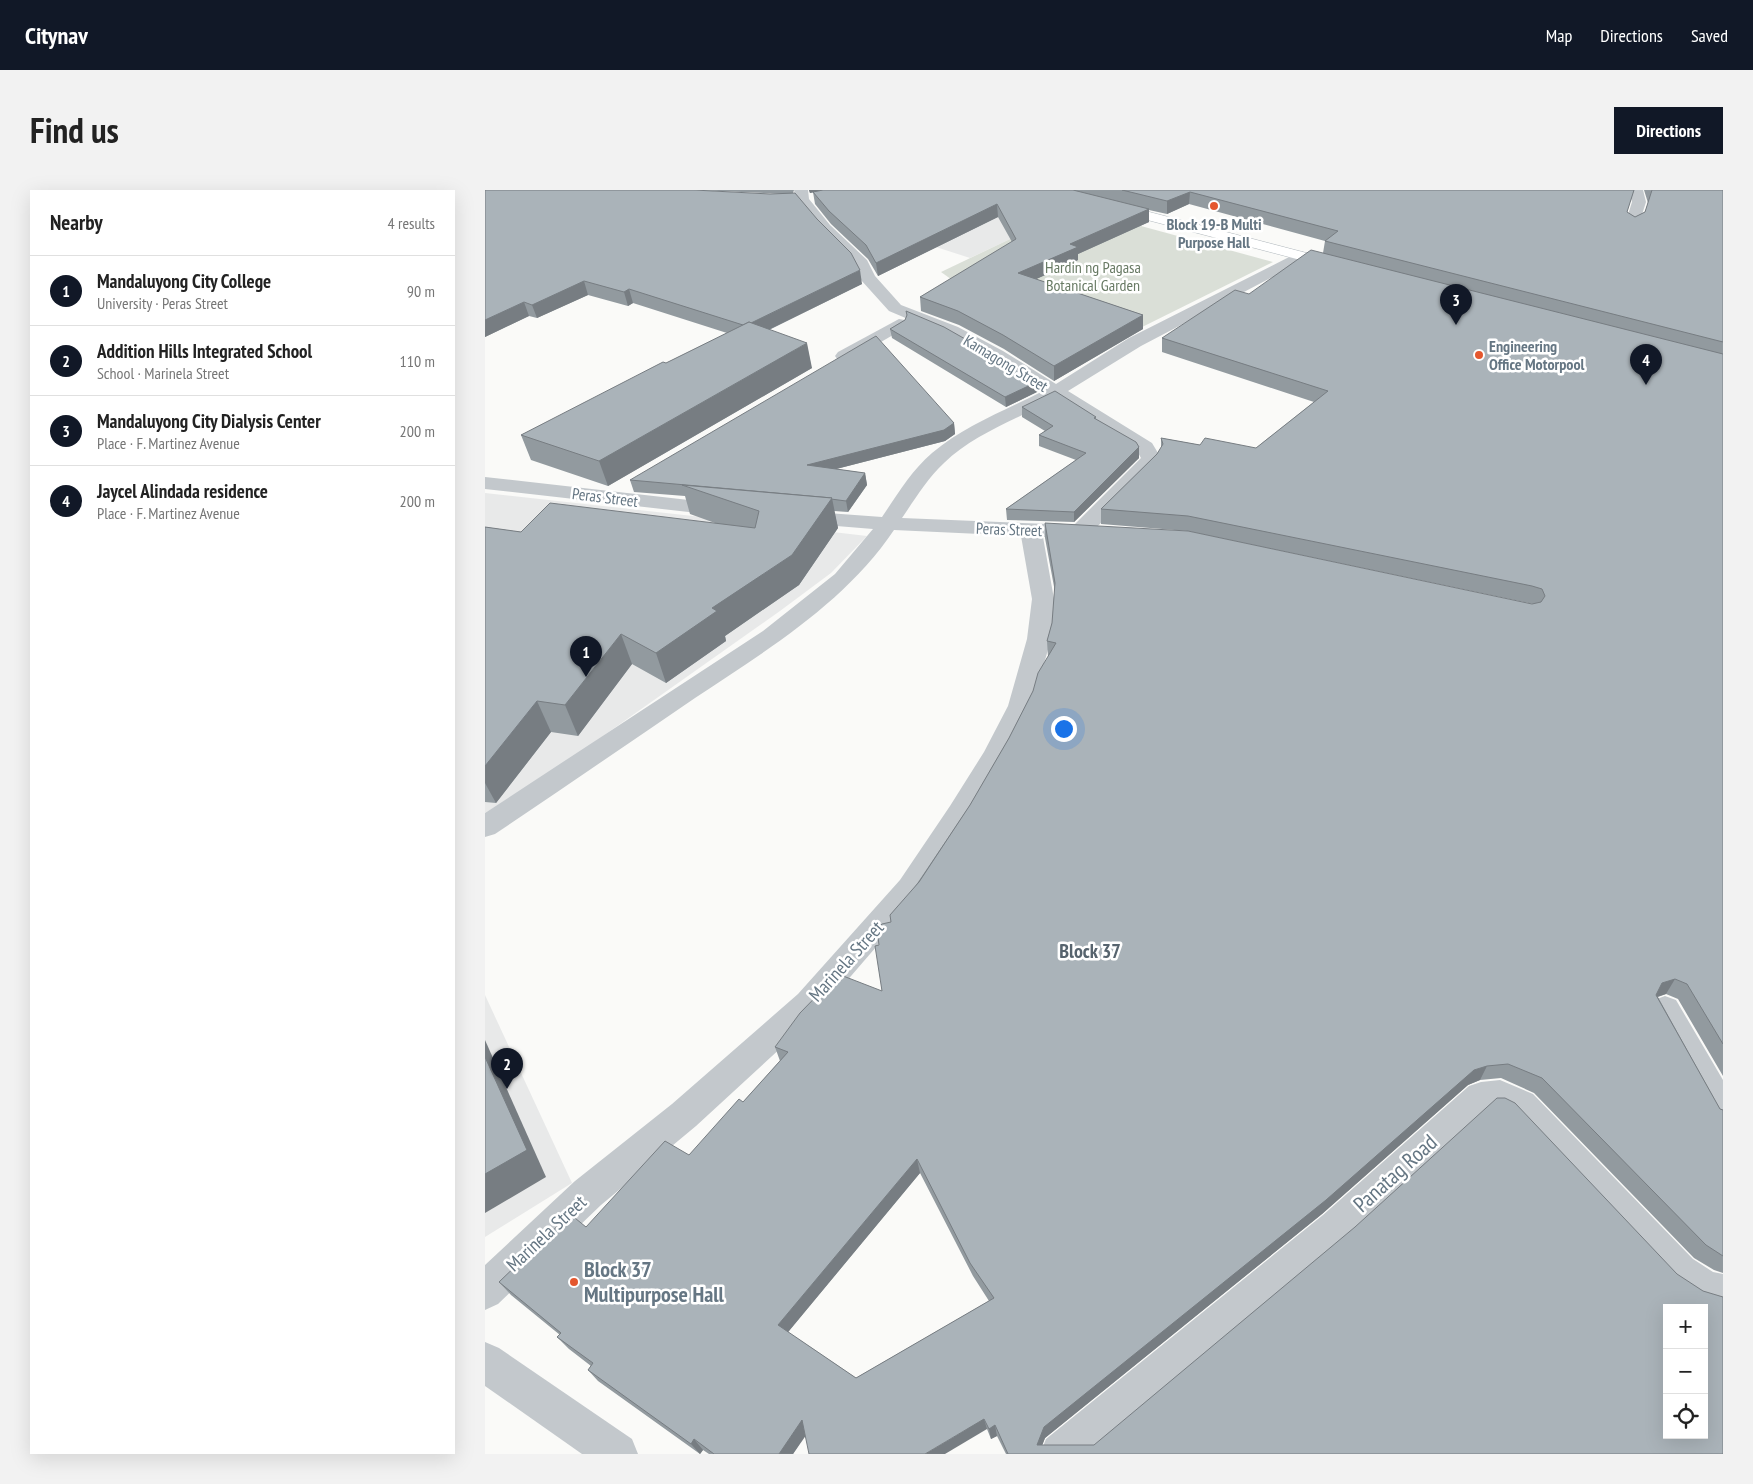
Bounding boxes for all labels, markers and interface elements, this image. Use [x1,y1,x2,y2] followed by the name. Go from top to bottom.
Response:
[25,20,88,51] text: Citynav
[1546,24,1572,47] text: Map
[1600,24,1663,47] text: Directions
[1691,24,1728,47] text: Saved
[30,107,119,153] text: Find us
[1614,107,1723,154] button: Directions
[1208,200,1220,212] marker: Block 19-B Multi Purpose Hall
[50,209,103,236] text: Nearby
[388,213,435,233] text: 4 results
[1166,214,1262,252] place label: Block 19-B Multi Purpose Hall
[1045,257,1141,295] park label: Hardin ng Pagasa Botanical Garden
[97,269,271,293] text: Mandaluyong City College
[62,281,70,301] text: 1
[407,281,435,301] text: 90 m
[1440,284,1472,325] pin: 3
[97,293,228,313] text: University · Peras Street
[960,330,1052,396] street label: Kamagong Street
[1489,336,1585,374] place label: Engineering Office Motorpool
[97,339,312,363] text: Addition Hills Integrated School
[1630,344,1662,385] pin: 4
[1473,349,1485,361] marker: Engineering Office Motorpool
[62,351,70,371] text: 2
[400,351,435,371] text: 110 m
[97,363,229,383] text: School · Marinela Street
[97,409,321,433] text: Mandaluyong City Dialysis Center
[62,421,70,441] text: 3
[400,421,435,441] text: 200 m
[97,433,240,453] text: Place · F. Martinez Avenue
[97,479,268,503] text: Jaycel Alindada residence
[571,483,640,511] street label: Peras Street
[62,491,70,511] text: 4
[400,491,435,511] text: 200 m
[97,503,240,523] text: Place · F. Martinez Avenue
[976,518,1043,540] street label: Peras Street
[570,636,602,677] pin: 1
[1051,716,1077,742] your location
[803,915,889,1006] street label: Marinela Street
[1059,938,1121,964] district label: Block 37
[491,1048,523,1089] pin: 2
[1347,1128,1443,1218] street label: Panatag Road
[501,1189,592,1276] street label: Marinela Street
[584,1255,725,1308] place label: Block 37 Multipurpose Hall
[568,1276,580,1288] marker: Block 37 Multipurpose Hall
[1663,1304,1708,1439] map controls
[1663,1304,1708,1349] button: +
[1663,1349,1708,1394] button: −
[1663,1394,1708,1439] button: locate

